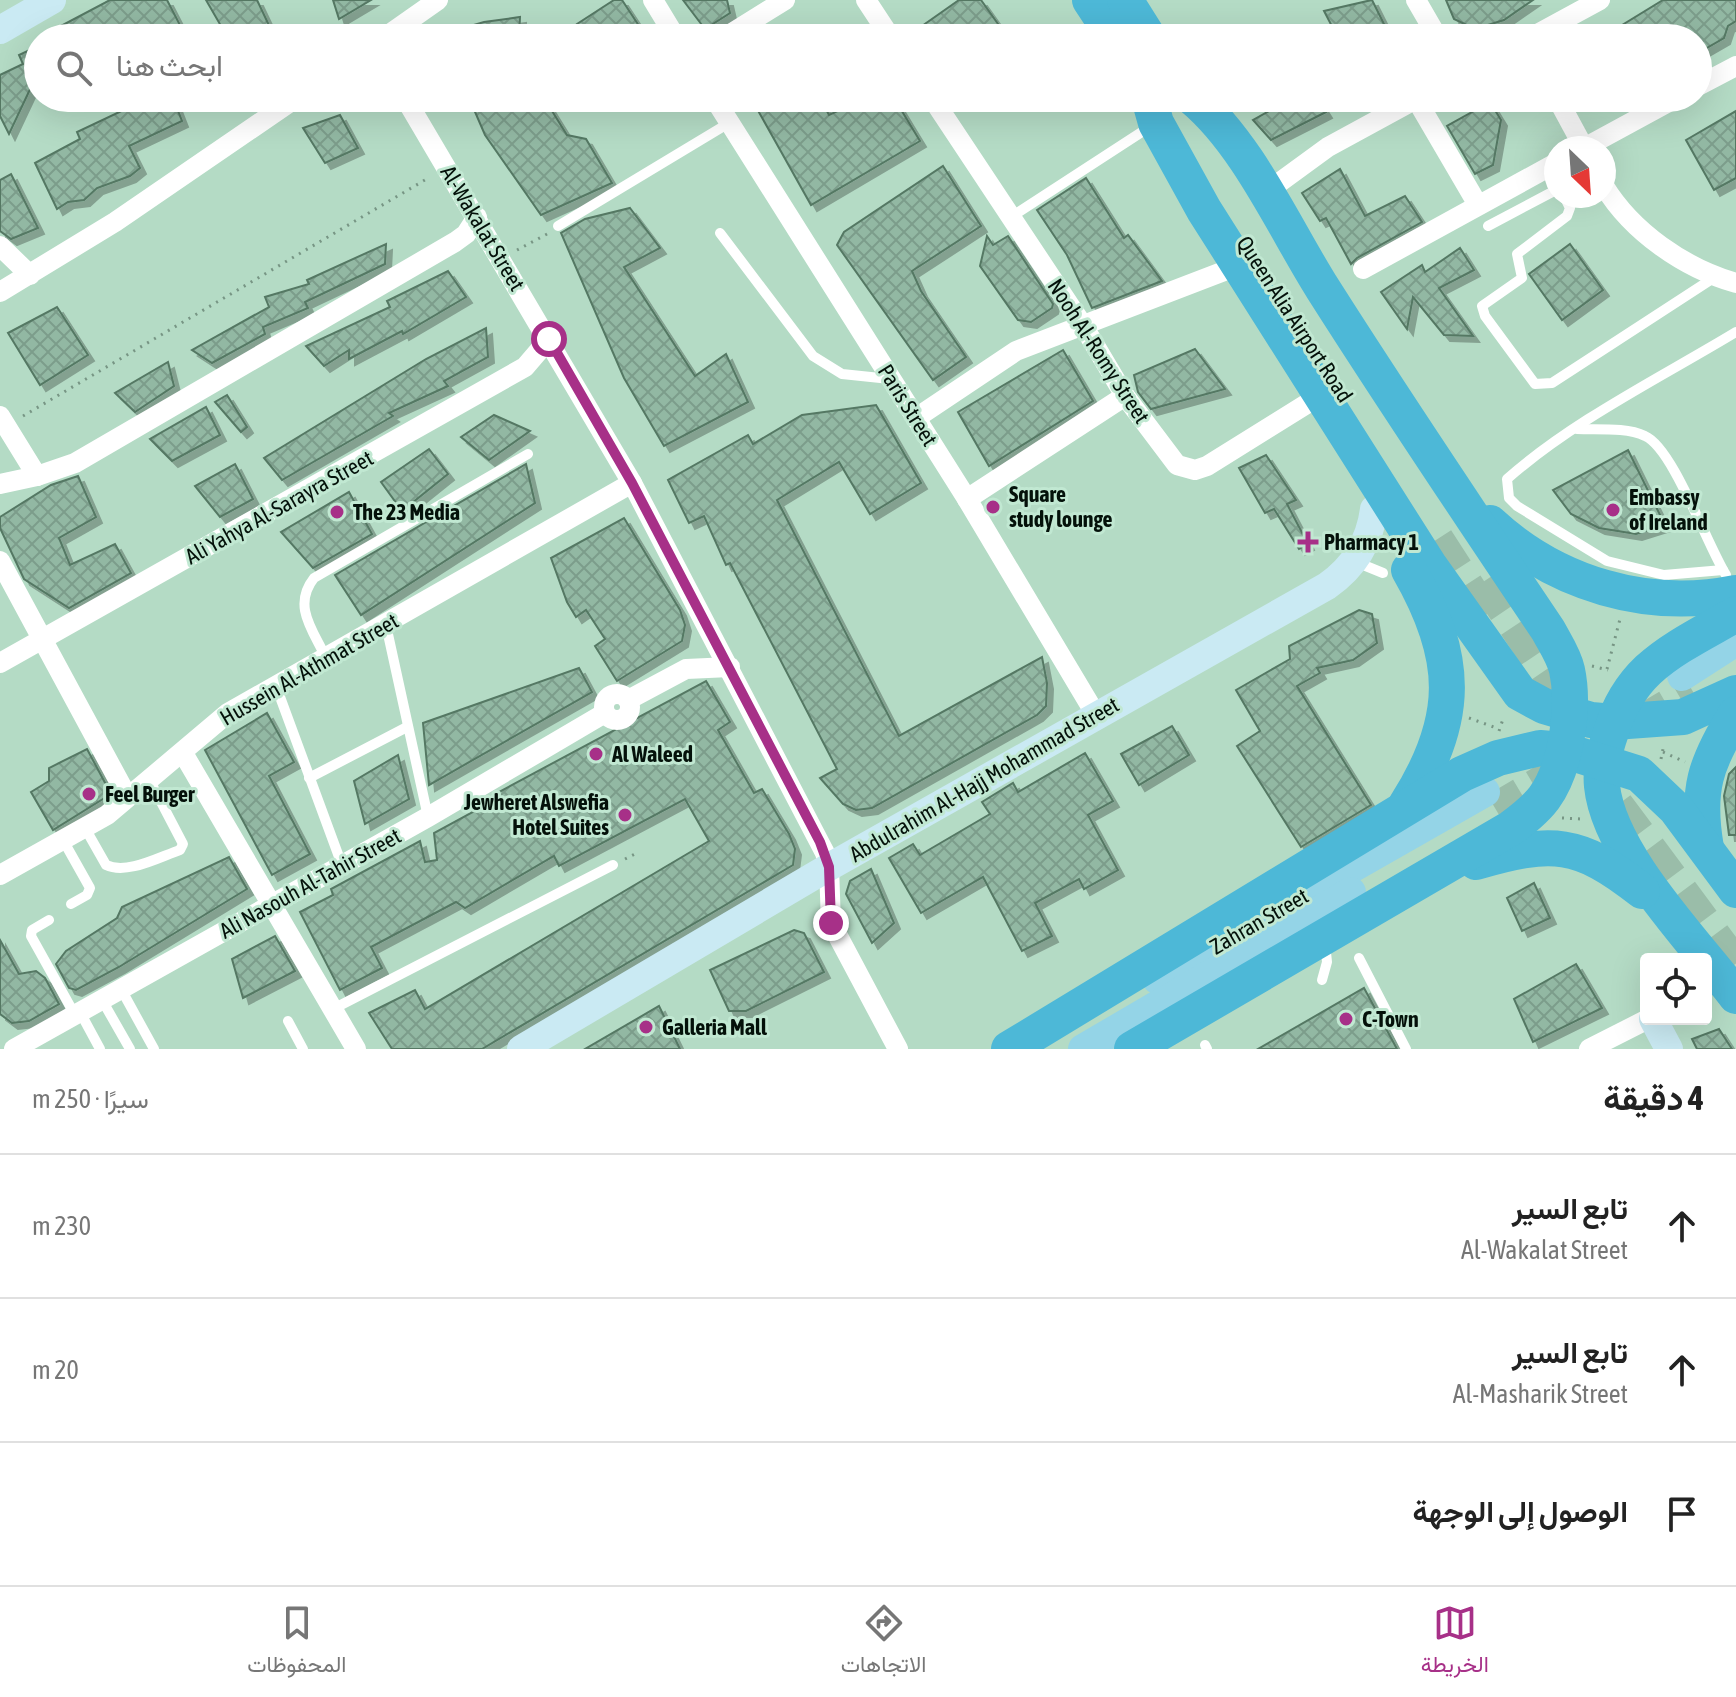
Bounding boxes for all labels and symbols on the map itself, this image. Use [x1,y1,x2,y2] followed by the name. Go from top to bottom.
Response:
[1544,136,1616,208] north arrow
[435,161,531,295] street label: Al-Wakalat Street
[1232,231,1358,407] street label: Queen Alia Airport Road
[1043,274,1155,428] street label: Nooh Al-Romy Street
[531,321,567,357] route start
[873,359,943,451] street label: Paris Street
[181,445,377,569] street label: Ali Yahya Al-Sarayra Street
[1009,481,1113,532] place label: Square study lounge
[1629,484,1708,535] place label: Embassy of Ireland
[984,498,1002,516] marker: Square study lounge
[353,499,460,525] place label: The 23 Media
[1604,501,1622,519] marker: Embassy of Ireland
[328,503,346,521] marker: The 23 Media
[1324,529,1419,555] place label: Pharmacy 1
[1299,533,1317,551] marker: Pharmacy 1
[215,607,403,731] street label: Hussein Al-Athmat Street
[845,691,1123,867] street label: Abdulrahim Al-Hajj Mohammad Street
[611,741,693,767] place label: Al Waleed
[587,745,605,763] marker: Al Waleed
[105,781,195,807] place label: Feel Burger
[80,785,98,803] marker: Feel Burger
[463,789,609,840] place label: Jewheret Alswefia Hotel Suites
[616,806,634,824] marker: Jewheret Alswefia Hotel Suites
[215,822,405,944] street label: Ali Nasouh Al-Tahir Street
[1205,882,1313,960] street label: Zahran Street
[813,905,849,941] route end
[1362,1006,1419,1032] place label: C-Town
[1337,1010,1355,1028] marker: C-Town
[662,1014,768,1040] place label: Galleria Mall
[637,1018,655,1036] marker: Galleria Mall

